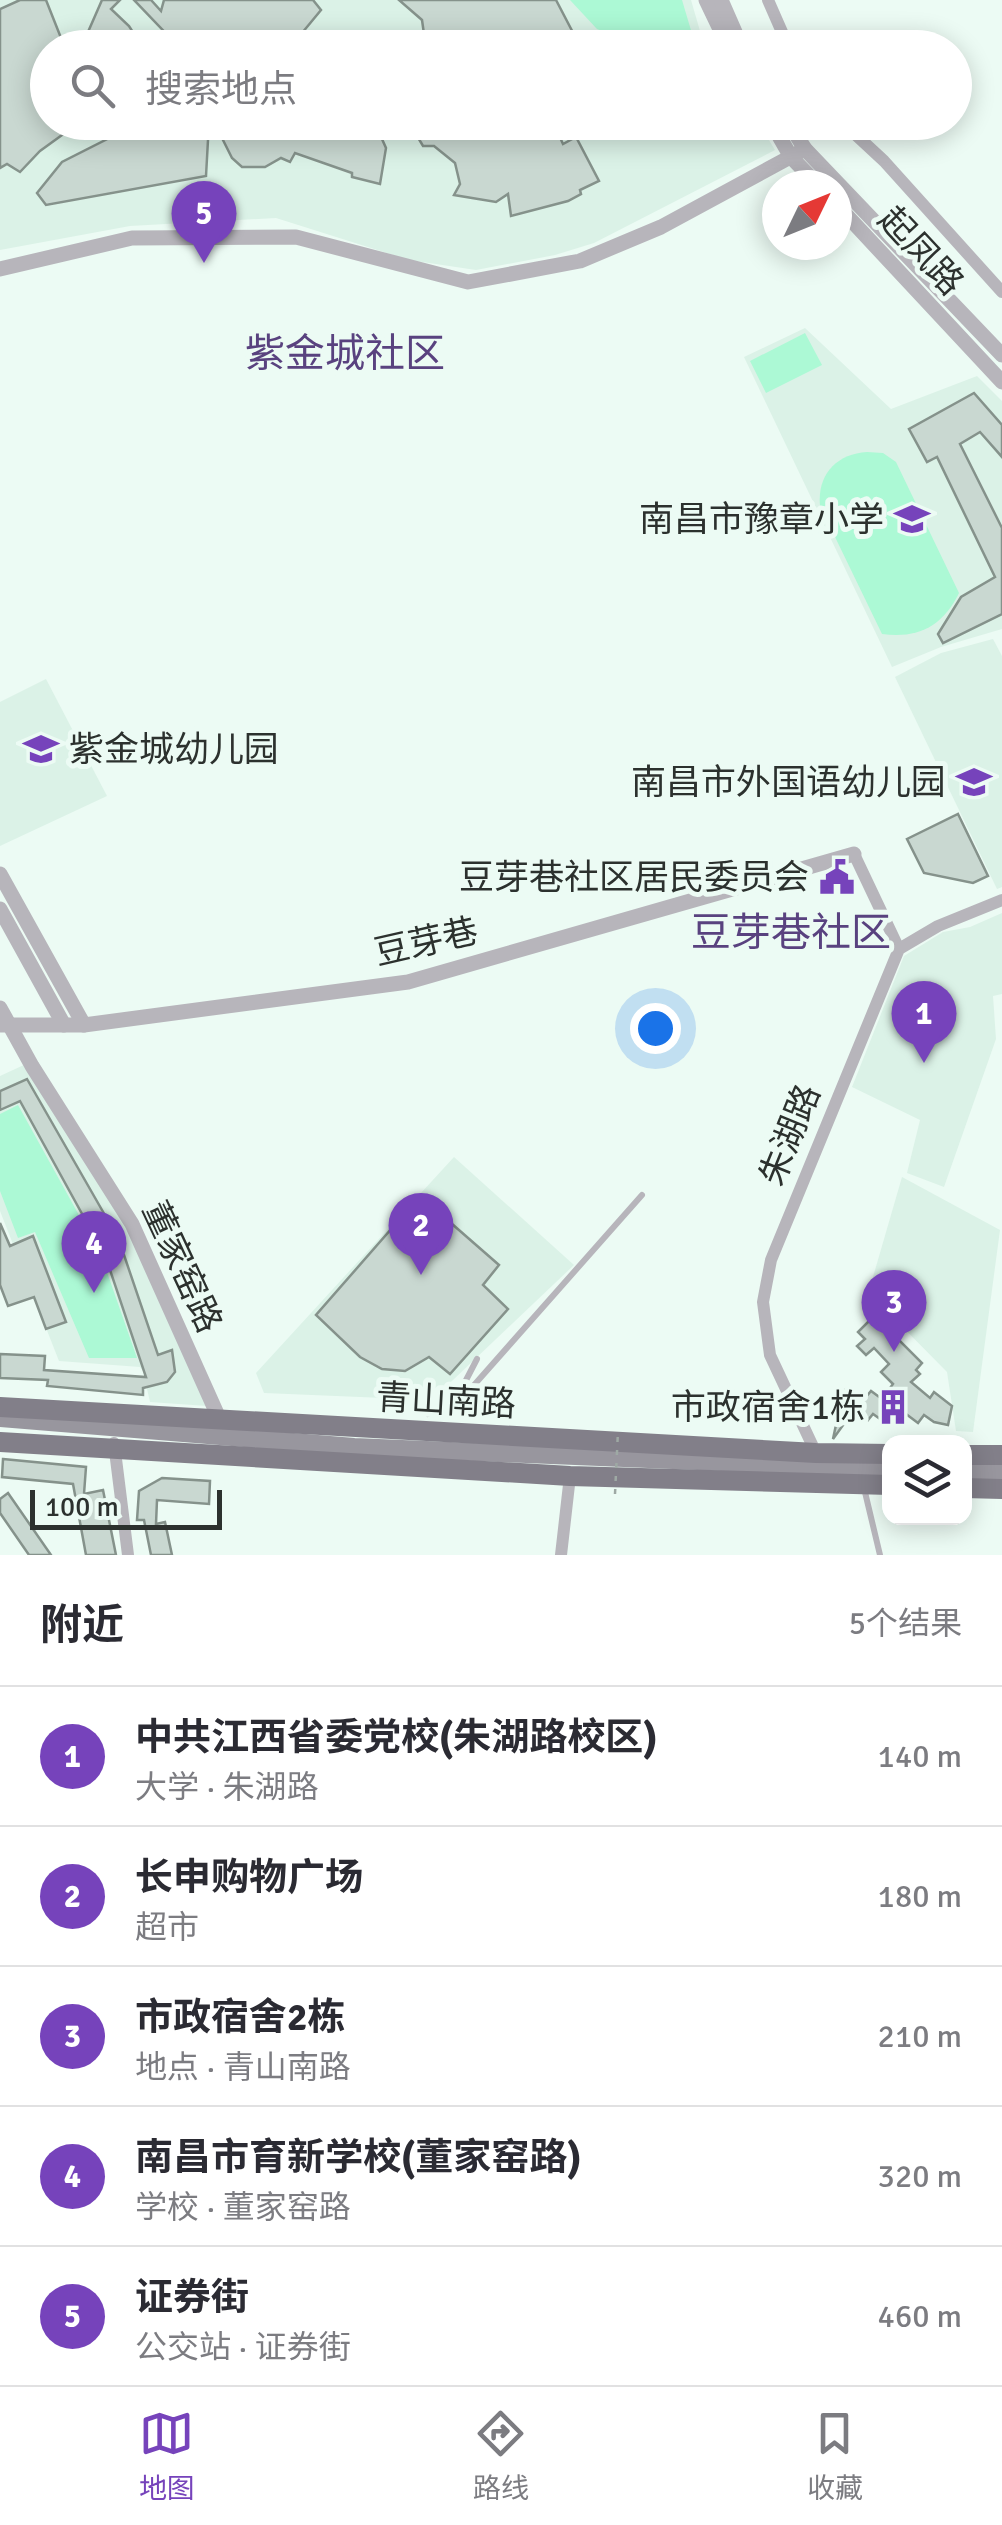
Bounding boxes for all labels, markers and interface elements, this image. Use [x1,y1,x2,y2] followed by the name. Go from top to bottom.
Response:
[30,30,972,140] search box
[65,58,120,113] icon: search
[145,66,297,113] text: 搜索地点
[762,170,852,260] north arrow
[172,180,236,263] pin: 5
[869,198,973,304] street label: 起凤路
[245,329,445,379] district label: 紫金城社区
[639,498,884,541] place label: 南昌市豫章小学
[893,500,931,538] school or university icon: 南昌市豫章小学
[69,728,279,771] place label: 紫金城幼儿园
[22,730,60,768] school or university icon: 紫金城幼儿园
[631,761,946,804] place label: 南昌市外国语幼儿园
[955,763,993,801] school or university icon: 南昌市外国语幼儿园
[459,856,809,899] place label: 豆芽巷社区居民委员会
[818,858,856,896] public building icon: 豆芽巷社区居民委员会
[691,908,891,958] district label: 豆芽巷社区
[370,909,482,975] street label: 豆芽巷
[892,980,956,1063] pin: 1
[630,1003,681,1054] your location
[750,1078,830,1192] street label: 朱湖路
[388,1192,454,1275] pin: 2
[133,1194,231,1340] street label: 董家窑路
[62,1210,126,1293] pin: 4
[862,1270,926,1352] pin: 3
[375,1376,517,1426] street label: 青山南路
[671,1386,865,1429] place label: 市政宿舍1栋
[874,1388,912,1426] building icon: 市政宿舍1栋
[882,1435,972,1525] map controls
[882,1435,972,1525] button: layers
[30,1485,222,1530] scale bar
[45,1490,119,1524] text: 100 m
[40,1600,124,1651] text: 附近
[849,1604,962,1643] text: 5个结果
[135,1714,658,1761] text: 中共江西省委党校(朱湖路校区)
[64,1737,81,1776] text: 1
[878,1737,962,1776] text: 140 m
[135,1768,319,1807] text: 大学 · 朱湖路
[135,1854,363,1901] text: 长申购物广场
[64,1877,81,1916] text: 2
[878,1877,962,1916] text: 180 m
[135,1908,199,1947] text: 超市
[135,1994,346,2041] text: 市政宿舍2栋
[64,2017,81,2056] text: 3
[878,2017,962,2056] text: 210 m
[135,2048,351,2087] text: 地点 · 青山南路
[135,2134,582,2181] text: 南昌市育新学校(董家窑路)
[64,2157,81,2196] text: 4
[878,2157,962,2196] text: 320 m
[135,2188,351,2227] text: 学校 · 董家窑路
[135,2274,249,2321] text: 证券街
[64,2297,81,2336] text: 5
[878,2297,962,2336] text: 460 m
[135,2328,351,2367] text: 公交站 · 证券街
[139,2406,195,2506] tab: 地图
[473,2406,529,2506] tab: 路线
[807,2406,863,2506] tab: 收藏

